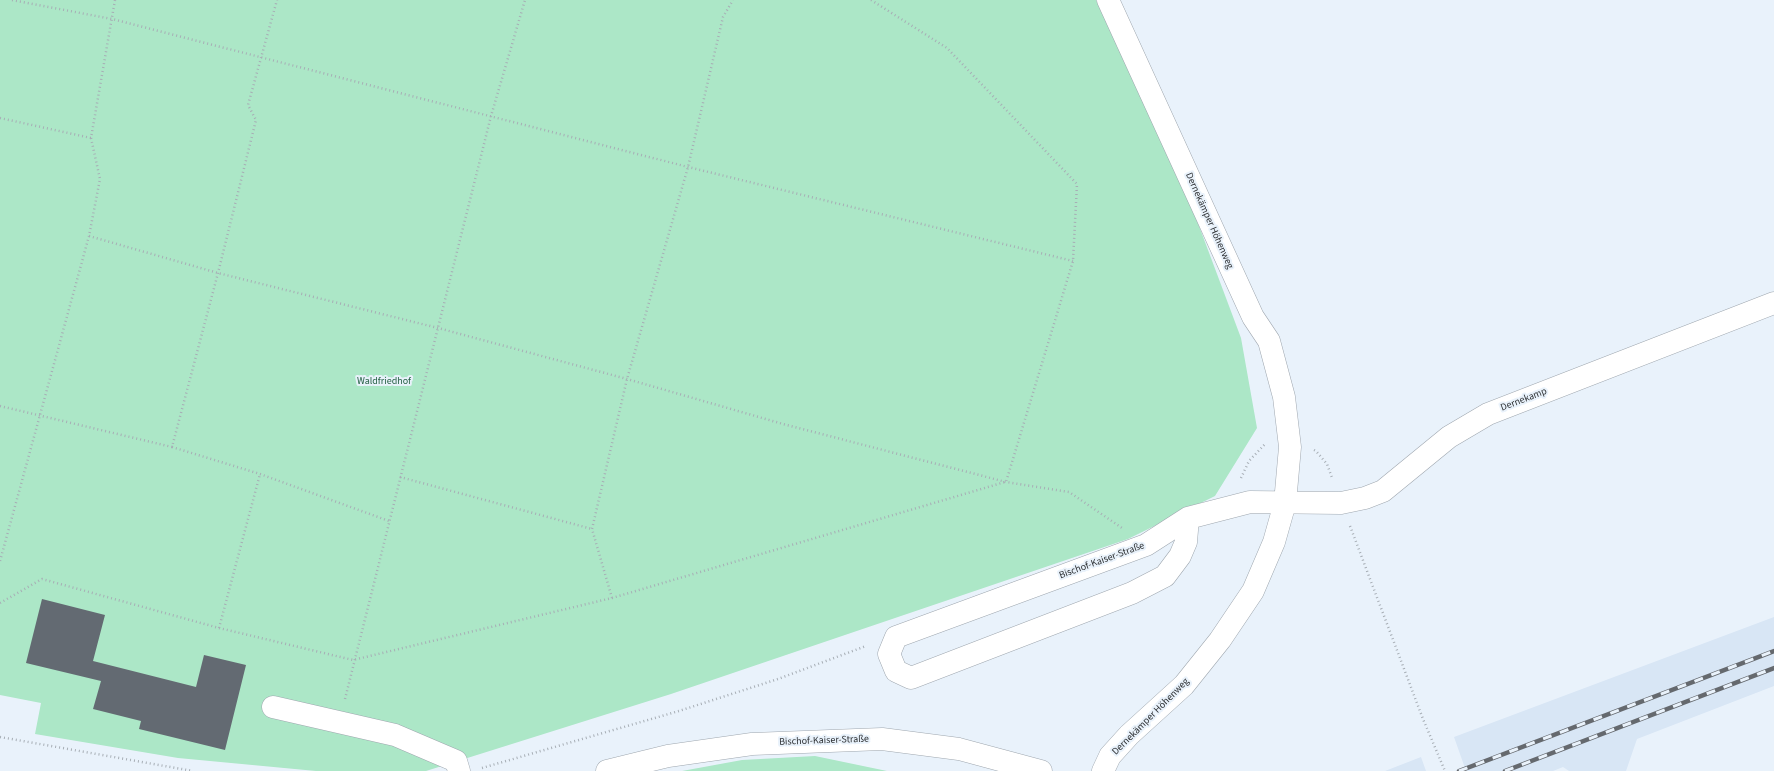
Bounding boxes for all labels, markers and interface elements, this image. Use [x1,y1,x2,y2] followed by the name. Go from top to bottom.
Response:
[1182,171,1236,271] street label: Dernekämper Höhenweg
[357,376,411,388] park label: Waldfriedhof
[1499,386,1549,414] street label: Dernekamp
[1058,540,1146,582] street label: Bischof-Kaiser-Straße
[1110,676,1192,758] street label: Dernekämper Höhenweg
[779,733,869,749] street label: Bischof-Kaiser-Straße

